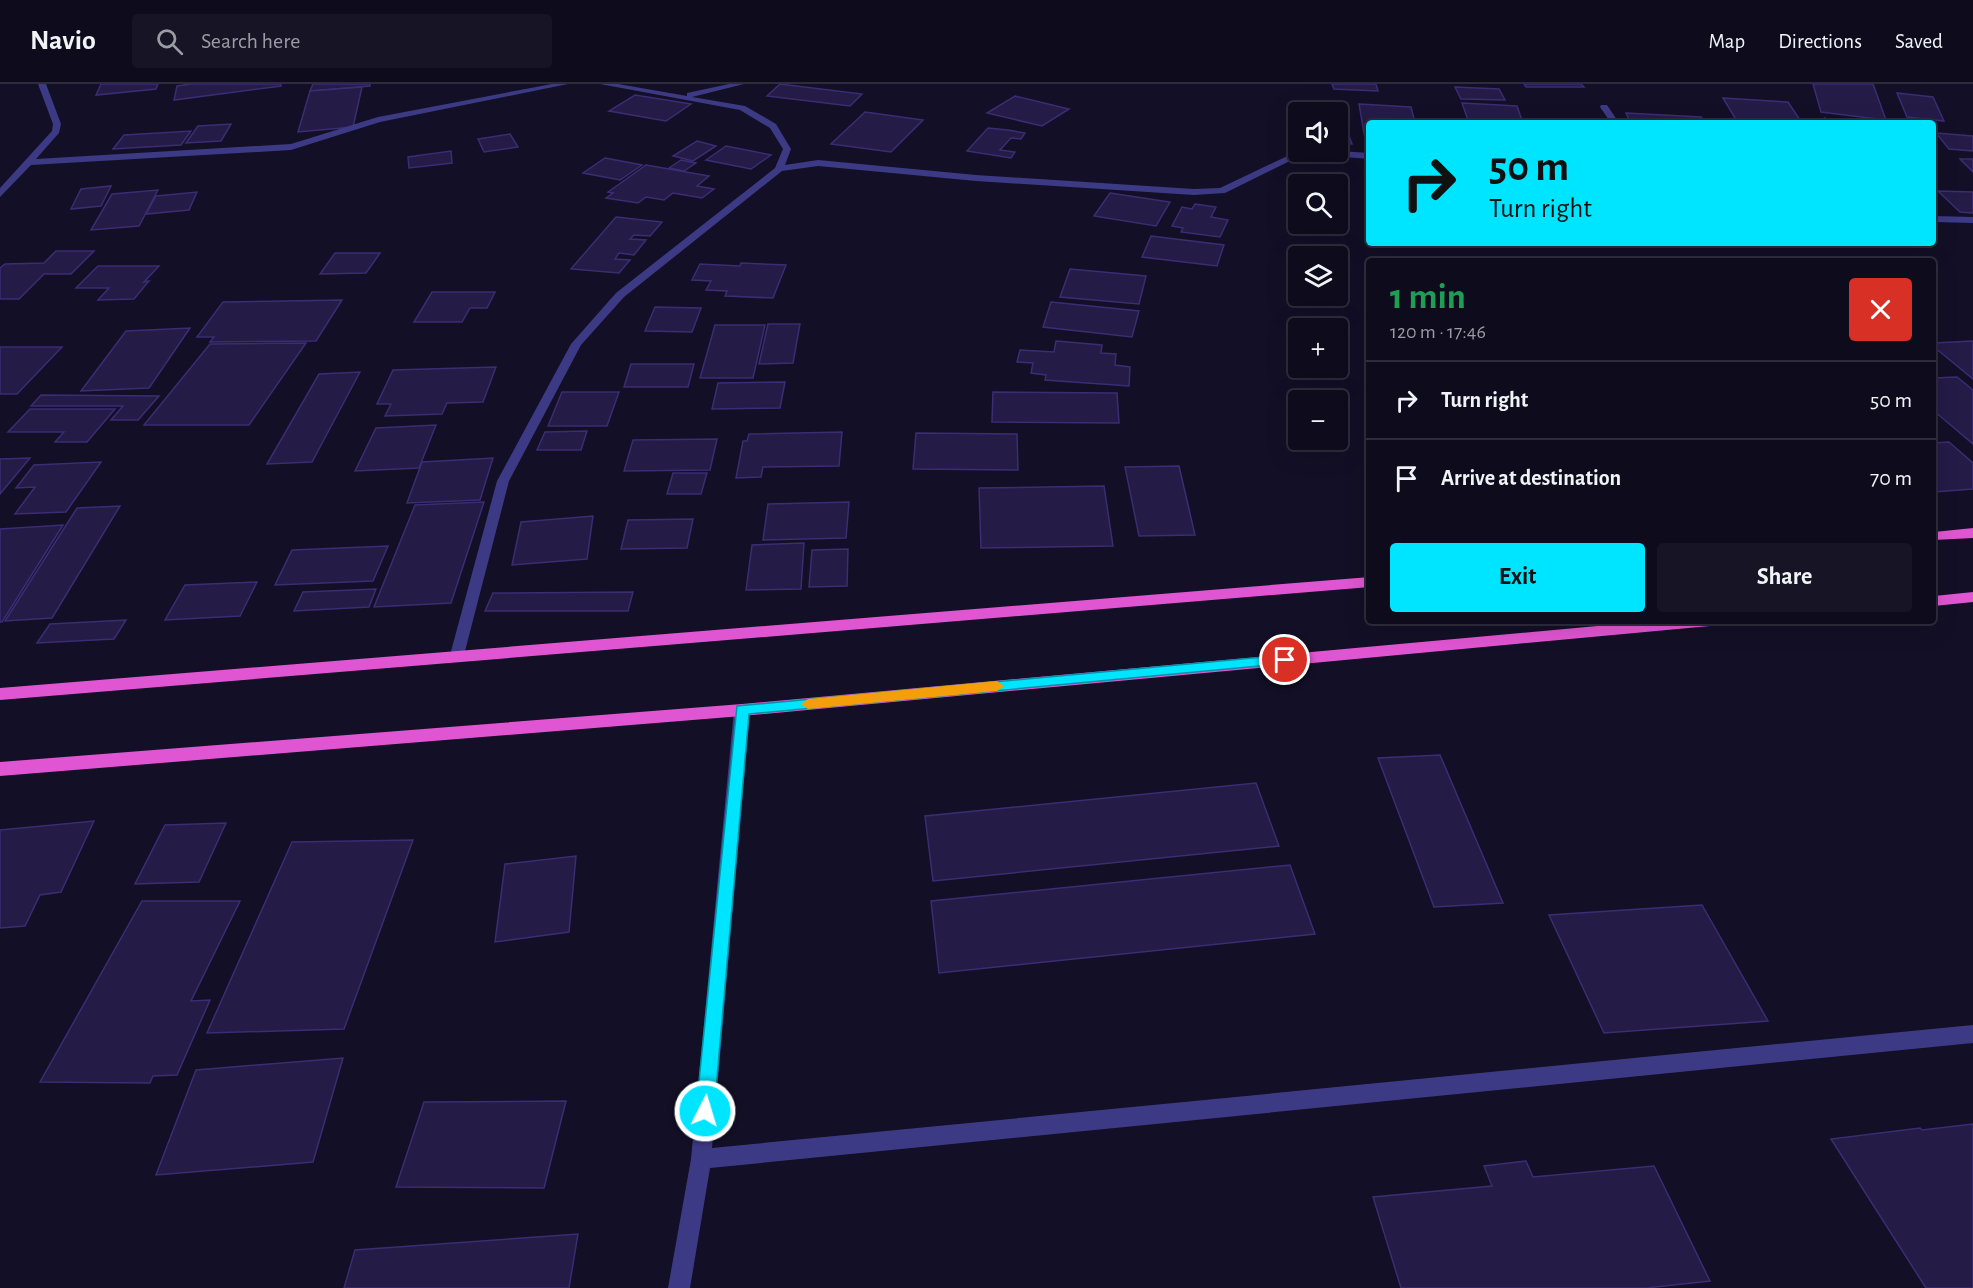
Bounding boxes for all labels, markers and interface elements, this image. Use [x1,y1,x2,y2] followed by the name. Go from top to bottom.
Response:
[132,14,552,68] search box
[153,25,186,58] icon: search
[30,27,96,55] text: Navio
[201,30,300,52] text: Search here
[1709,31,1745,52] text: Map
[1778,31,1862,52] text: Directions
[1895,31,1943,52] text: Saved
[1288,102,1348,450] map controls
[1288,102,1348,162] button: sound
[1390,144,1468,222] icon: right
[1489,146,1569,188] text: 50 m
[1288,174,1348,234] button: search
[1489,195,1592,222] text: Turn right
[1288,246,1348,306] button: layers
[1849,278,1912,341] button: close
[1390,279,1466,315] text: 1 min
[1288,318,1348,378] button: +
[1390,322,1486,342] text: 120 m · 17:46
[1390,384,1423,417] icon: right
[1441,389,1528,411] text: Turn right
[1870,389,1912,411] text: 50 m
[1288,390,1348,450] button: −
[1390,462,1423,495] icon: arrive
[1441,467,1621,489] text: Arrive at destination
[1870,467,1912,489] text: 70 m
[1390,543,1645,612] button: Exit
[1657,543,1912,612] button: Share
[1259,634,1310,685] pin
[1268,643,1301,676] icon: arrive
[673,1079,737,1143] position arrow

